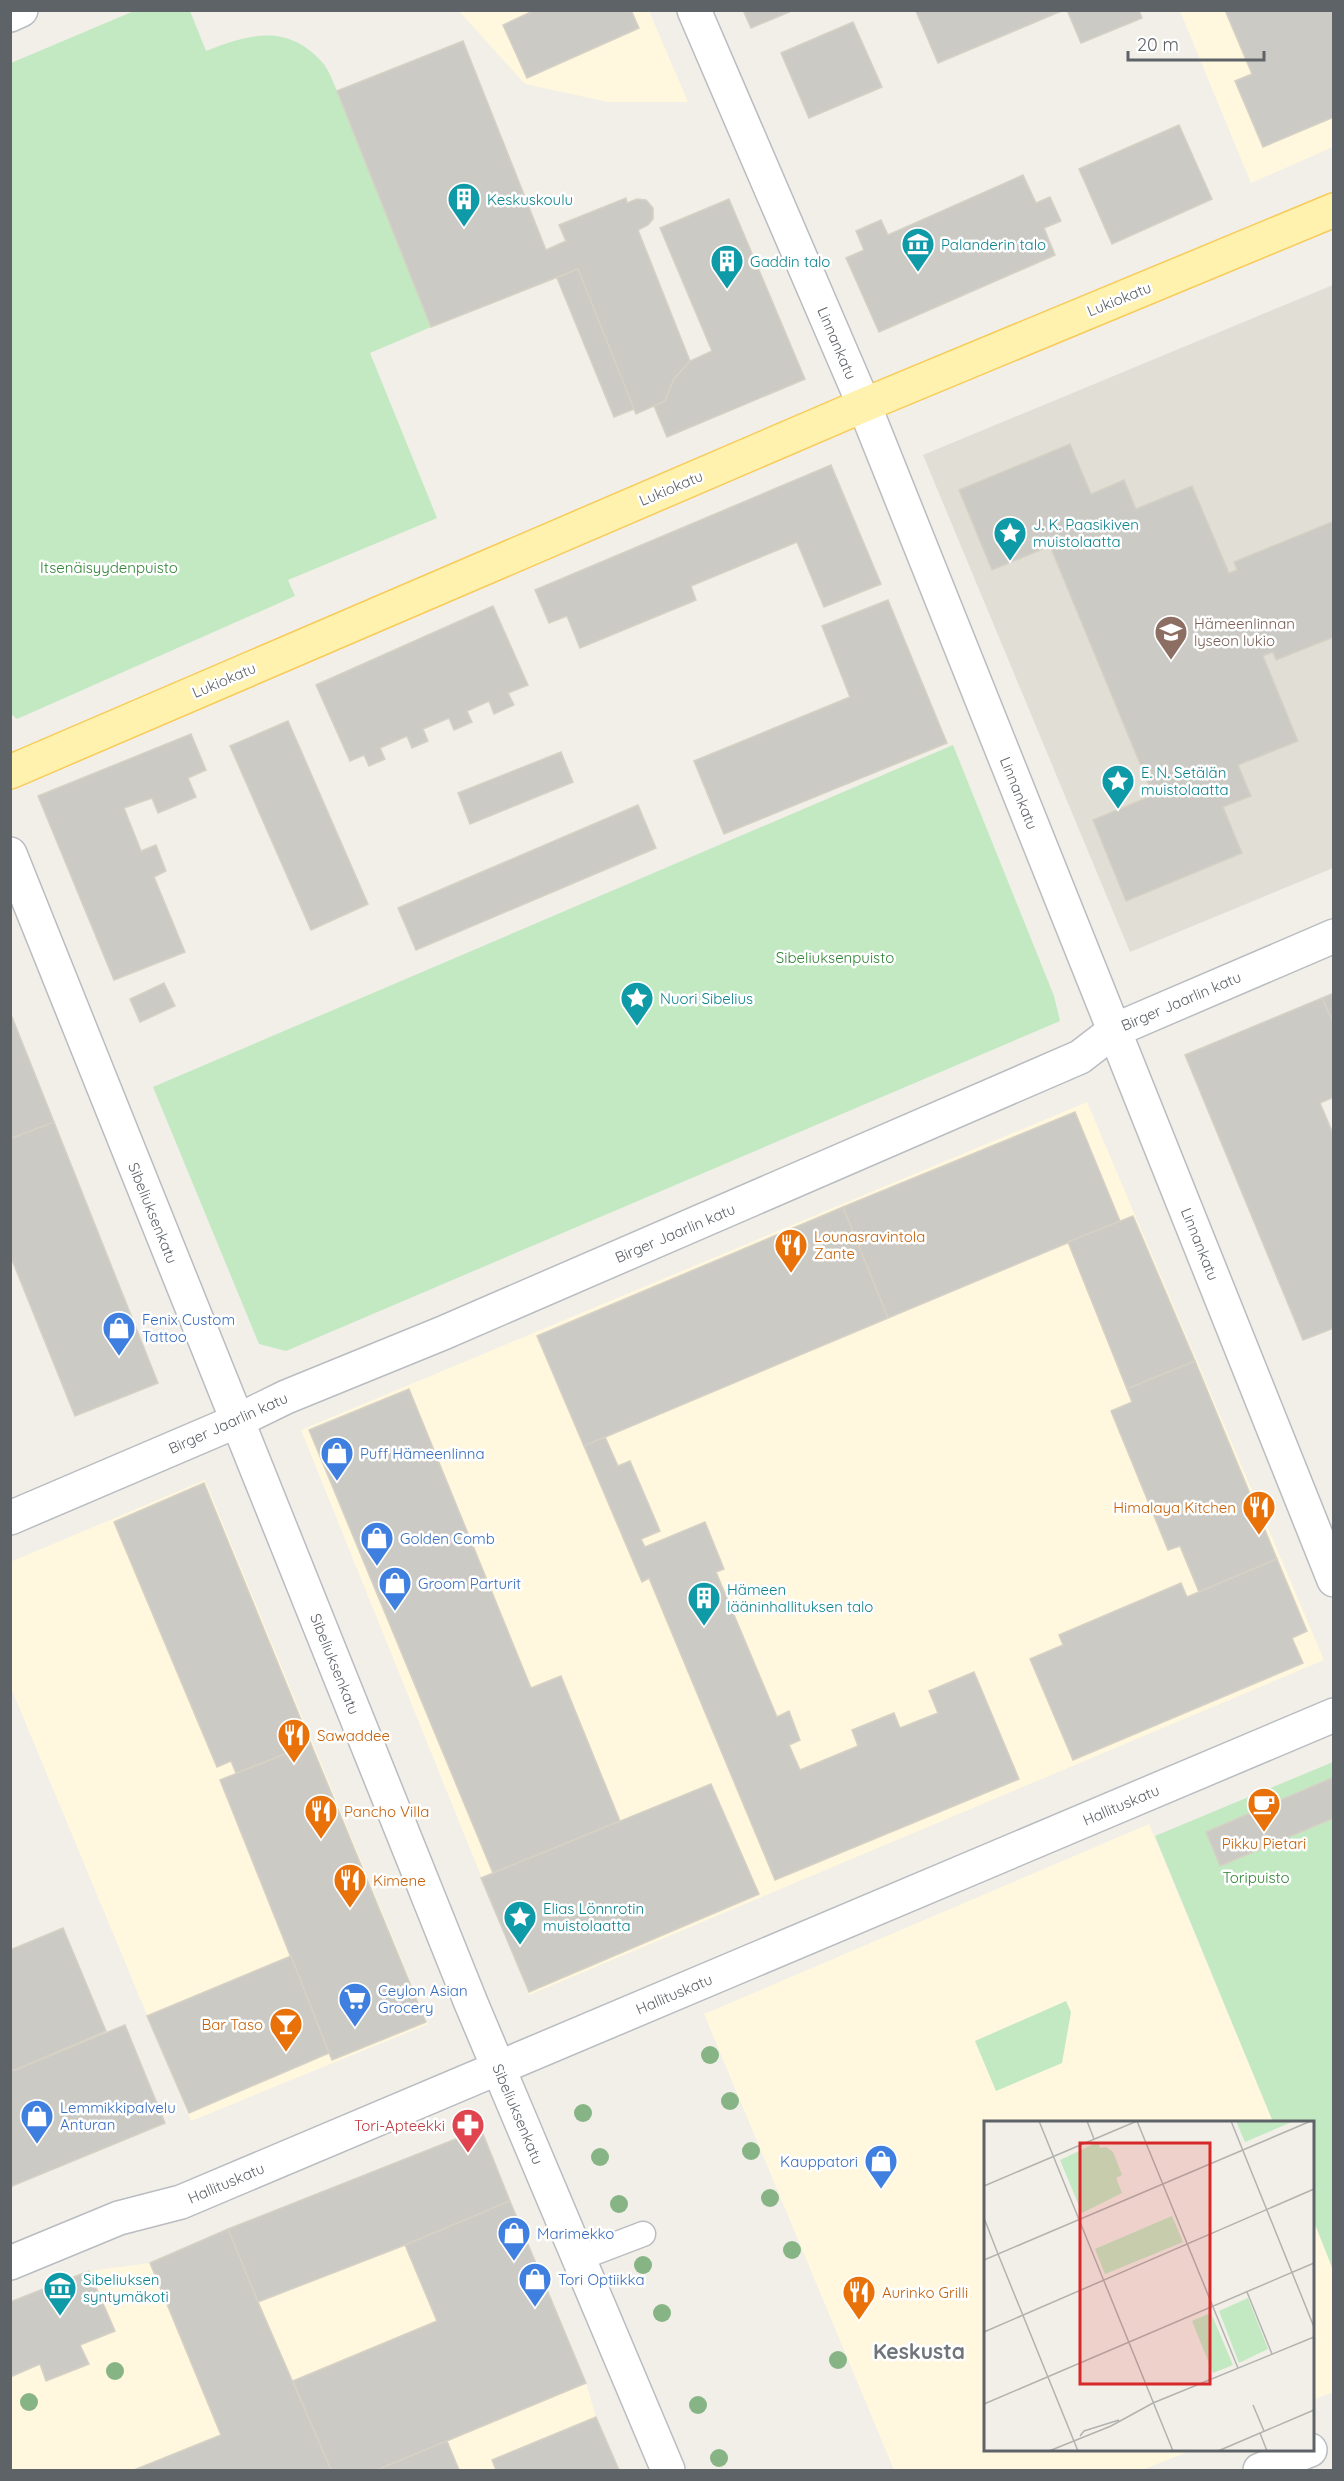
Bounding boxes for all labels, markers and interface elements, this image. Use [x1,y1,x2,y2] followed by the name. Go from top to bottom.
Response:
[1128,24,1264,62] scale bar
[1137,33,1179,56] text: 20 m
[446,181,482,228] building icon: Keskuskoulu
[487,190,573,209] place label: Keskuskoulu
[900,226,936,273] museum icon: Palanderin talo
[941,235,1046,254] place label: Palanderin talo
[709,243,745,290] building icon: Gaddin talo
[750,252,830,271] place label: Gaddin talo
[1084,278,1154,320] street label: Lukiokatu
[813,304,861,382] street label: Linnankatu
[636,466,706,510] street label: Lukiokatu
[992,515,1028,562] place icon: J. K. Paasikiven muistolaatta
[1033,515,1139,551] place label: J. K. Paasikiven muistolaatta
[40,558,178,577] park label: Itsenäisyydenpuisto
[1153,614,1189,661] school or university icon: Hämeenlinnan lyseon lukio
[1194,614,1295,650] place label: Hämeenlinnan lyseon lukio
[189,658,259,702] street label: Lukiokatu
[996,754,1042,832] street label: Linnankatu
[1100,763,1136,810] place icon: E. N. Setälän muistolaatta
[1141,763,1229,799] place label: E. N. Setälän muistolaatta
[776,948,894,967] park label: Sibeliuksenpuisto
[1118,967,1244,1035] street label: Birger Jaarlin katu
[619,980,655,1027] place icon: Nuori Sibelius
[660,989,753,1008] place label: Nuori Sibelius
[124,1160,182,1266] street label: Sibeliuksenkatu
[612,1199,738,1267] street label: Birger Jaarlin katu
[1177,1205,1223,1283] street label: Linnankatu
[773,1227,809,1274] restaurant icon: Lounasravintola Zante
[814,1227,925,1263] place label: Lounasravintola Zante
[101,1310,137,1357] shop icon: Fenix Custom Tattoo
[142,1310,235,1346] place label: Fenix Custom Tattoo
[165,1388,291,1458] street label: Birger Jaarlin katu
[319,1435,355,1482] shop icon: Puff Hämeenlinna
[360,1444,485,1463] place label: Puff Hämeenlinna
[1241,1489,1277,1536] restaurant icon: Himalaya Kitchen
[1113,1498,1236,1517] place label: Himalaya Kitchen
[359,1520,395,1567] shop icon: Golden Comb
[400,1529,495,1548] place label: Golden Comb
[377,1565,413,1612] shop icon: Groom Parturit
[418,1574,521,1593] place label: Groom Parturit
[686,1580,722,1627] building icon: Hämeen lääninhallituksen talo
[727,1580,873,1616] place label: Hämeen lääninhallituksen talo
[306,1611,364,1717] street label: Sibeliuksenkatu
[276,1717,312,1764] restaurant icon: Sawaddee
[317,1726,390,1745] place label: Sawaddee
[1080,1780,1162,1830] street label: Hallituskatu
[1246,1786,1282,1833] cafe icon: Pikku Pietari
[303,1793,339,1840] restaurant icon: Pancho Villa
[344,1802,429,1821] place label: Pancho Villa
[1222,1834,1306,1853] place label: Pikku Pietari
[332,1862,368,1909] restaurant icon: Kimene
[1222,1868,1290,1887] park label: Toripuisto
[373,1871,426,1890] place label: Kimene
[502,1899,538,1946] place icon: Elias Lönnrotin muistolaatta
[543,1899,644,1935] place label: Elias Lönnrotin muistolaatta
[633,1969,715,2019] street label: Hallituskatu
[337,1981,373,2028] supermarket icon: Ceylon Asian Grocery
[378,1981,468,2017] place label: Ceylon Asian Grocery
[268,2006,304,2053] bar icon: Bar Taso
[202,2015,263,2034] place label: Bar Taso
[488,2061,548,2167] street label: Sibeliuksenkatu
[19,2098,55,2145] shop icon: Lemmikkipalvelu Anturan
[60,2098,176,2134] place label: Lemmikkipalvelu Anturan
[450,2107,486,2154] pharmacy icon: Tori-Apteekki
[354,2116,445,2135] place label: Tori-Apteekki
[984,2121,1314,2451] inset map
[863,2143,899,2190] shop icon: Kauppatori
[780,2152,858,2171] place label: Kauppatori
[185,2158,267,2208] street label: Hallituskatu
[496,2215,532,2262] shop icon: Marimekko
[537,2224,614,2243] place label: Marimekko
[517,2261,553,2308] shop icon: Tori Optiikka
[42,2270,78,2317] museum icon: Sibeliuksen syntymäkoti
[83,2270,169,2306] place label: Sibeliuksen syntymäkoti
[558,2270,645,2289] place label: Tori Optiikka
[841,2274,877,2321] restaurant icon: Aurinko Grilli
[882,2283,968,2302] place label: Aurinko Grilli
[873,2338,965,2364] district label: Keskusta

